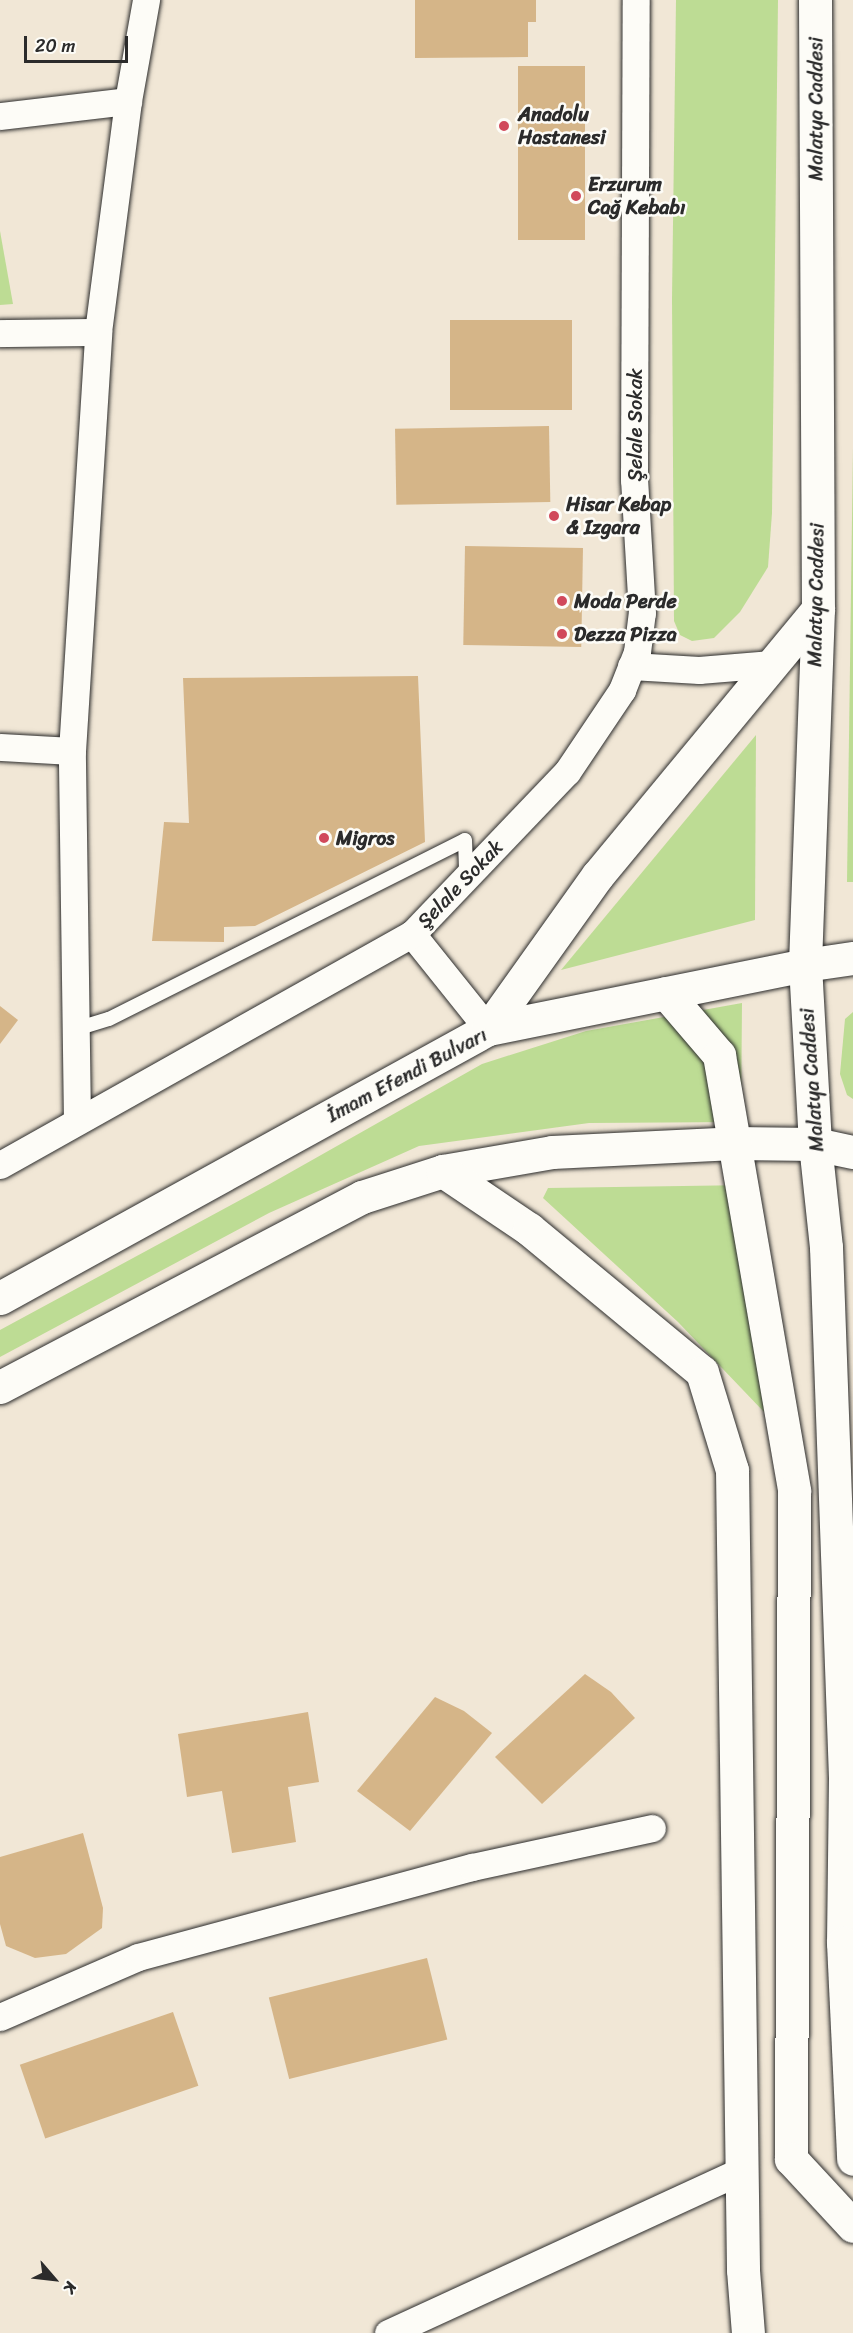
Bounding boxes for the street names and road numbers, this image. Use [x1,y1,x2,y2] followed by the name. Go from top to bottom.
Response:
[804,37,828,181] street label: Malatya Caddesi
[623,368,647,482] street label: Şelale Sokak
[803,523,829,667] street label: Malatya Caddesi
[412,835,508,933] street label: Şelale Sokak
[795,1007,829,1153] street label: Malatya Caddesi
[323,1023,491,1127] street label: İmam Efendi Bulvarı

